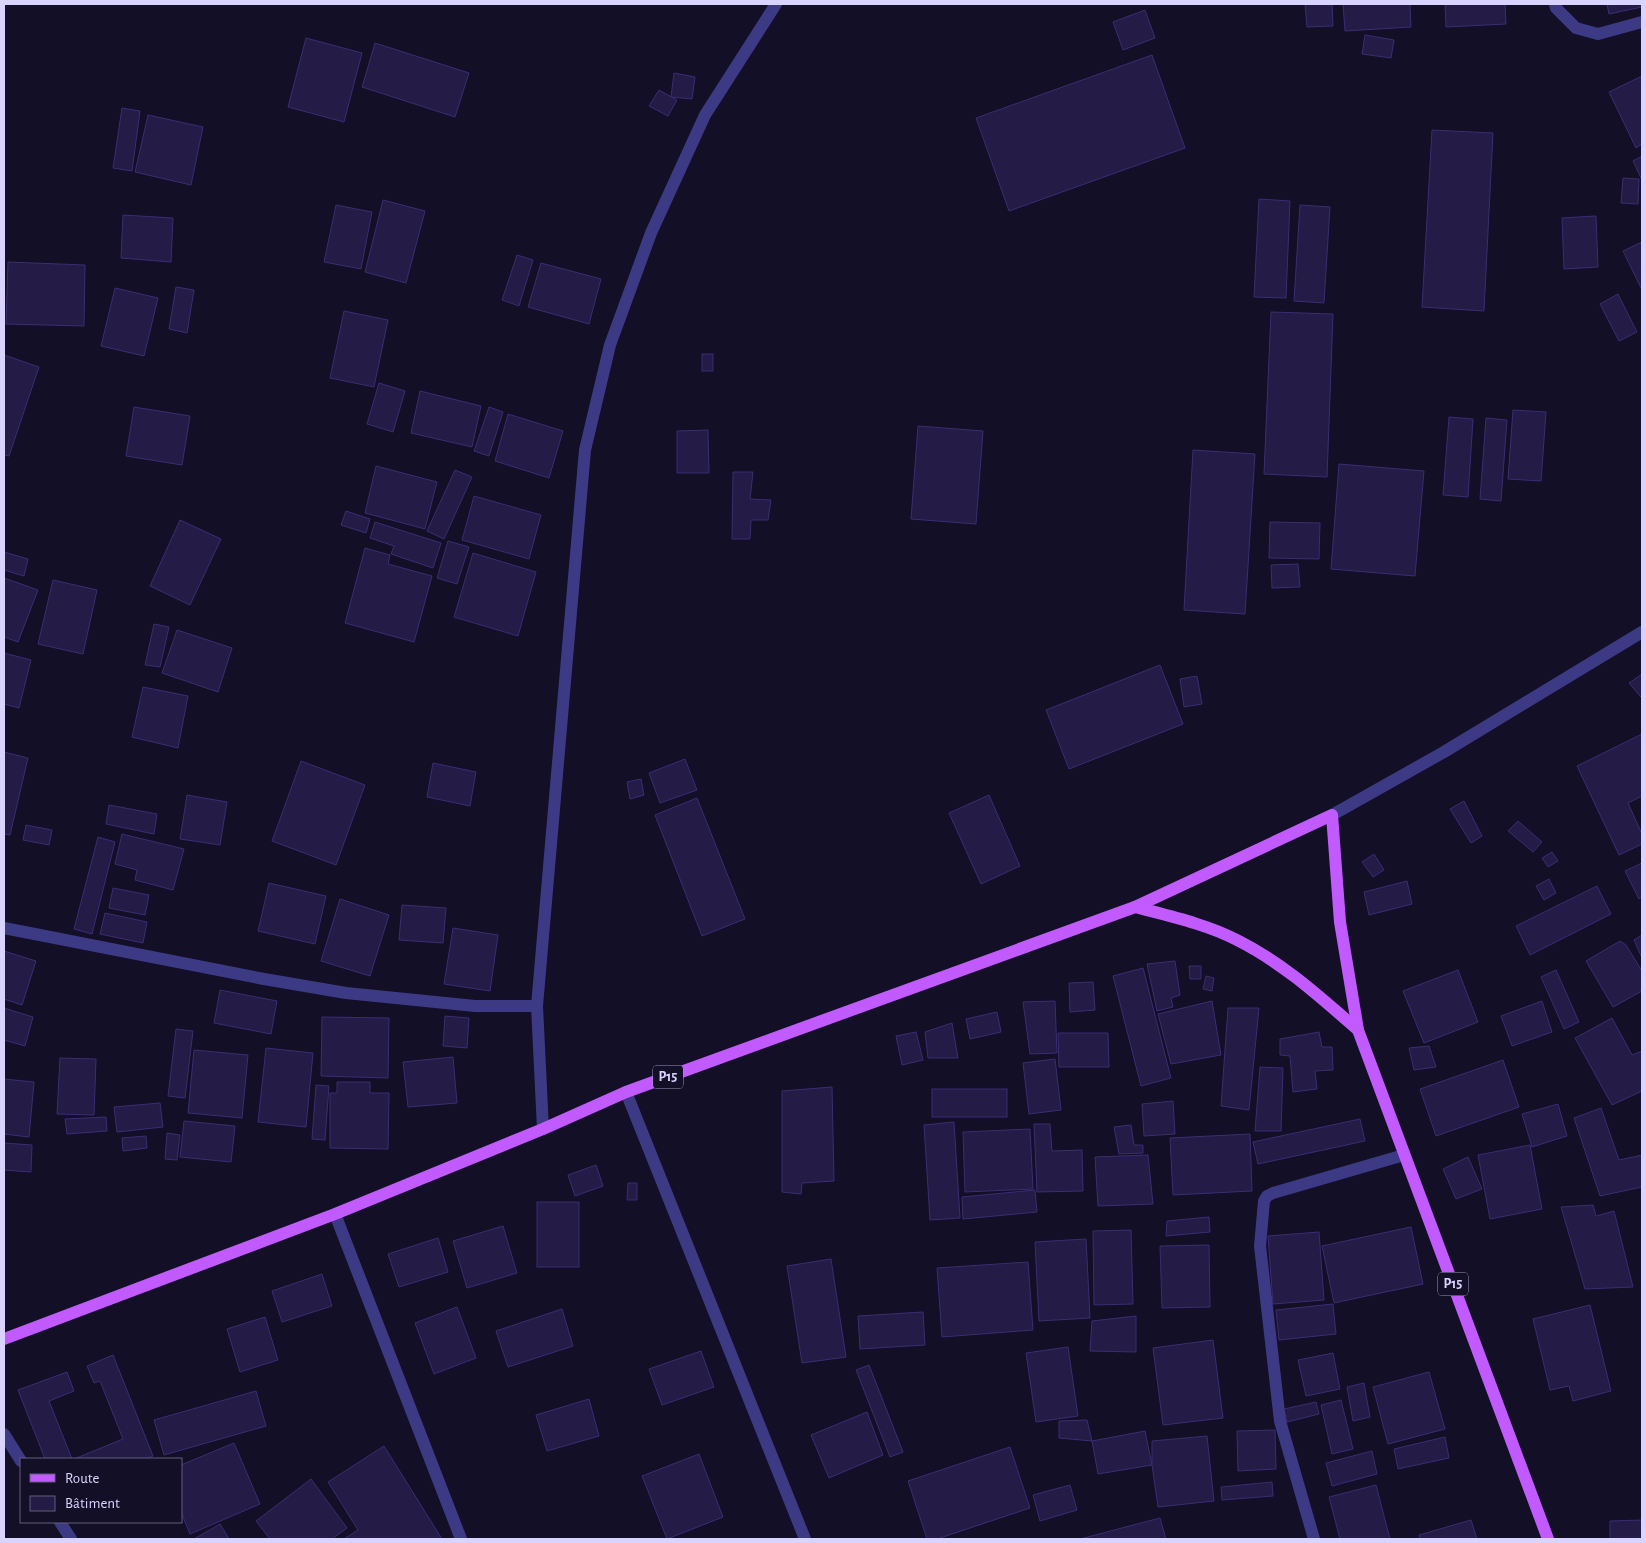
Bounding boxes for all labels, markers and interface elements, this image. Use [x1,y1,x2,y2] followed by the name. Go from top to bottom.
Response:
[653,1066,683,1088] road number: P15
[1438,1272,1468,1296] road number: P15
[20,1458,182,1523] legend
[65,1471,99,1486] text: Route
[65,1496,120,1511] text: Bâtiment

